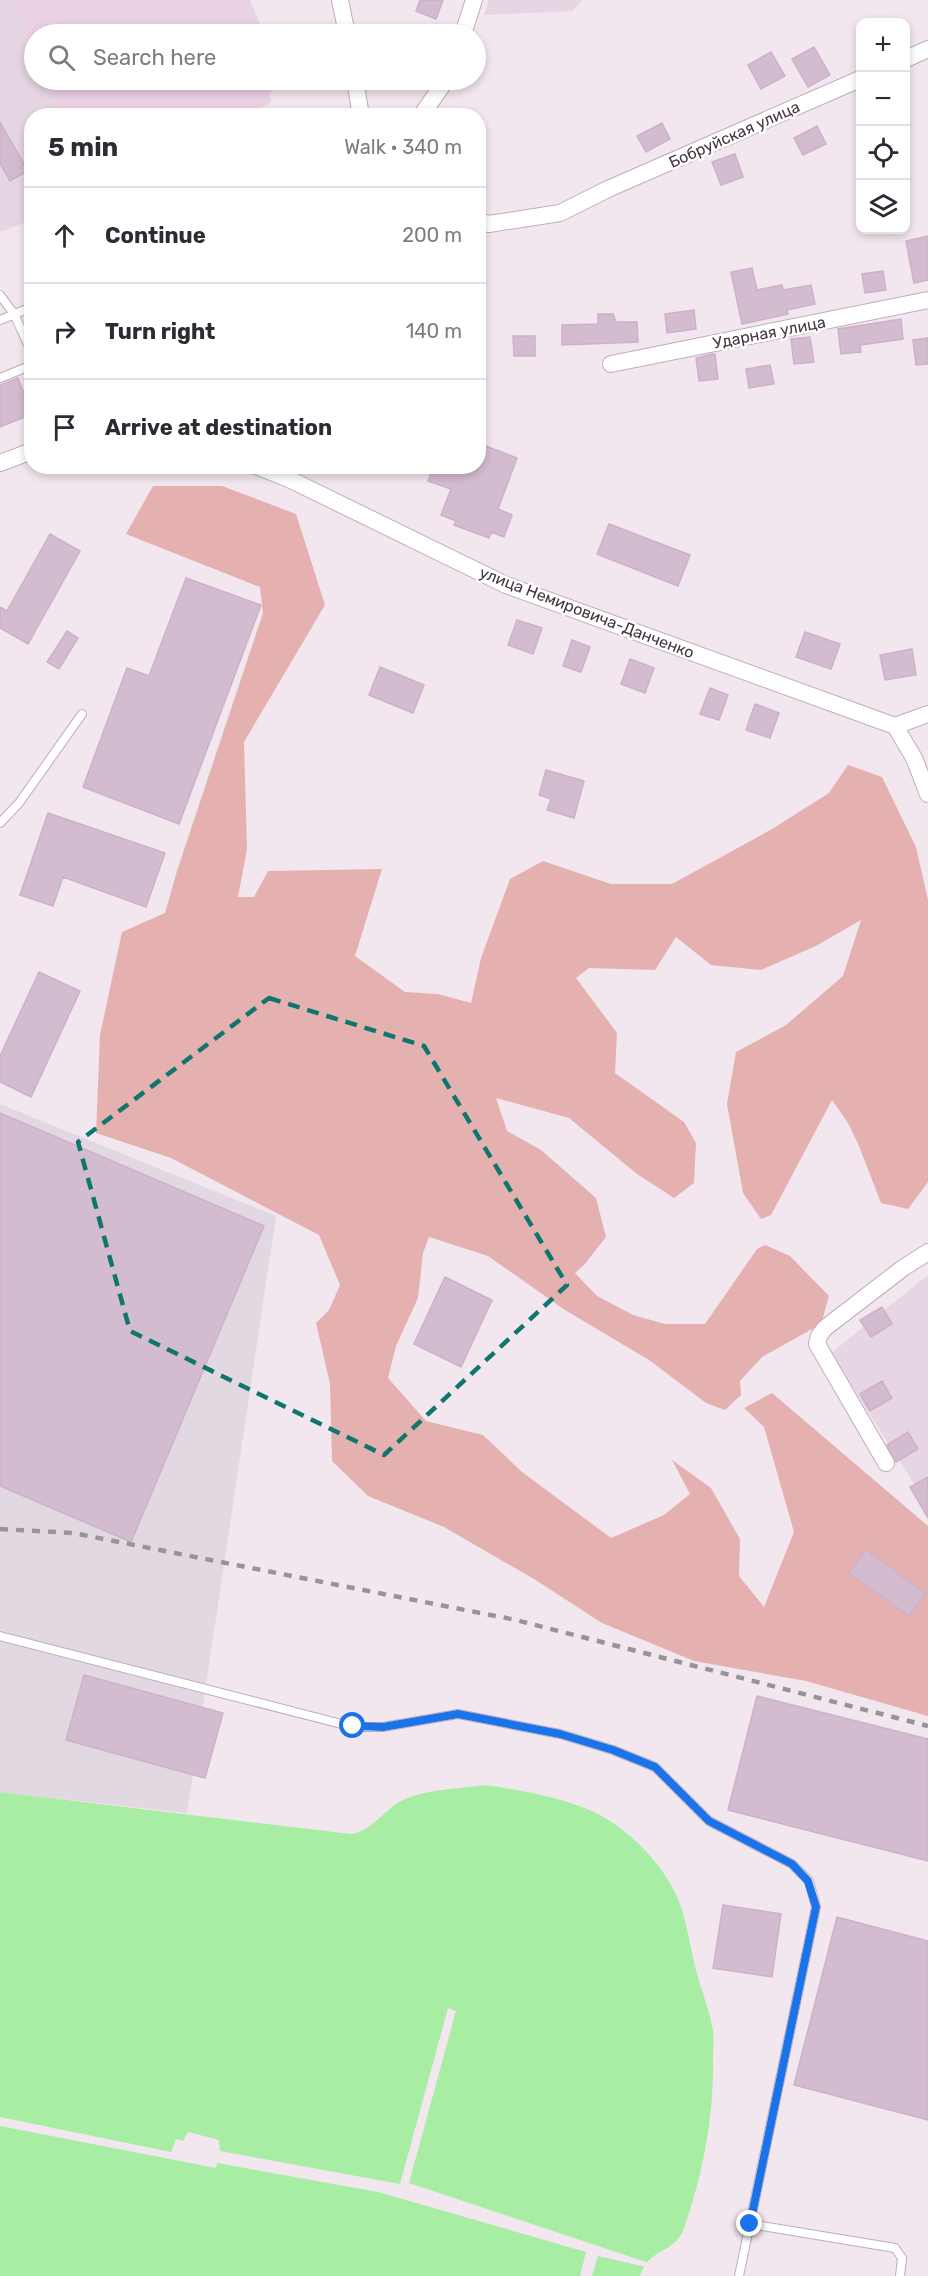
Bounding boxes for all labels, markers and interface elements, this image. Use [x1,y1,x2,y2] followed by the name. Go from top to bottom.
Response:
[856,18,910,234] map controls
[856,18,910,72] button: +
[24,24,486,90] search box
[45,41,78,74] icon: search
[93,44,216,71] text: Search here
[856,72,910,126] button: −
[666,97,803,172] street label: Бобруйская улица
[856,126,910,180] button: locate
[48,132,118,163] text: 5 min
[344,135,462,159] text: Walk · 340 m
[856,180,910,234] button: layers
[48,219,81,252] icon: ahead
[105,222,206,249] text: Continue
[402,223,462,247] text: 200 m
[711,312,827,353] street label: Ударная улица
[48,315,81,348] icon: right
[105,318,215,345] text: Turn right
[406,319,462,343] text: 140 m
[48,411,81,444] icon: arrive
[105,414,332,441] text: Arrive at destination
[477,563,697,662] street label: улица Немировича-Данченко
[339,1712,365,1738] route start
[736,2210,762,2236] route end

